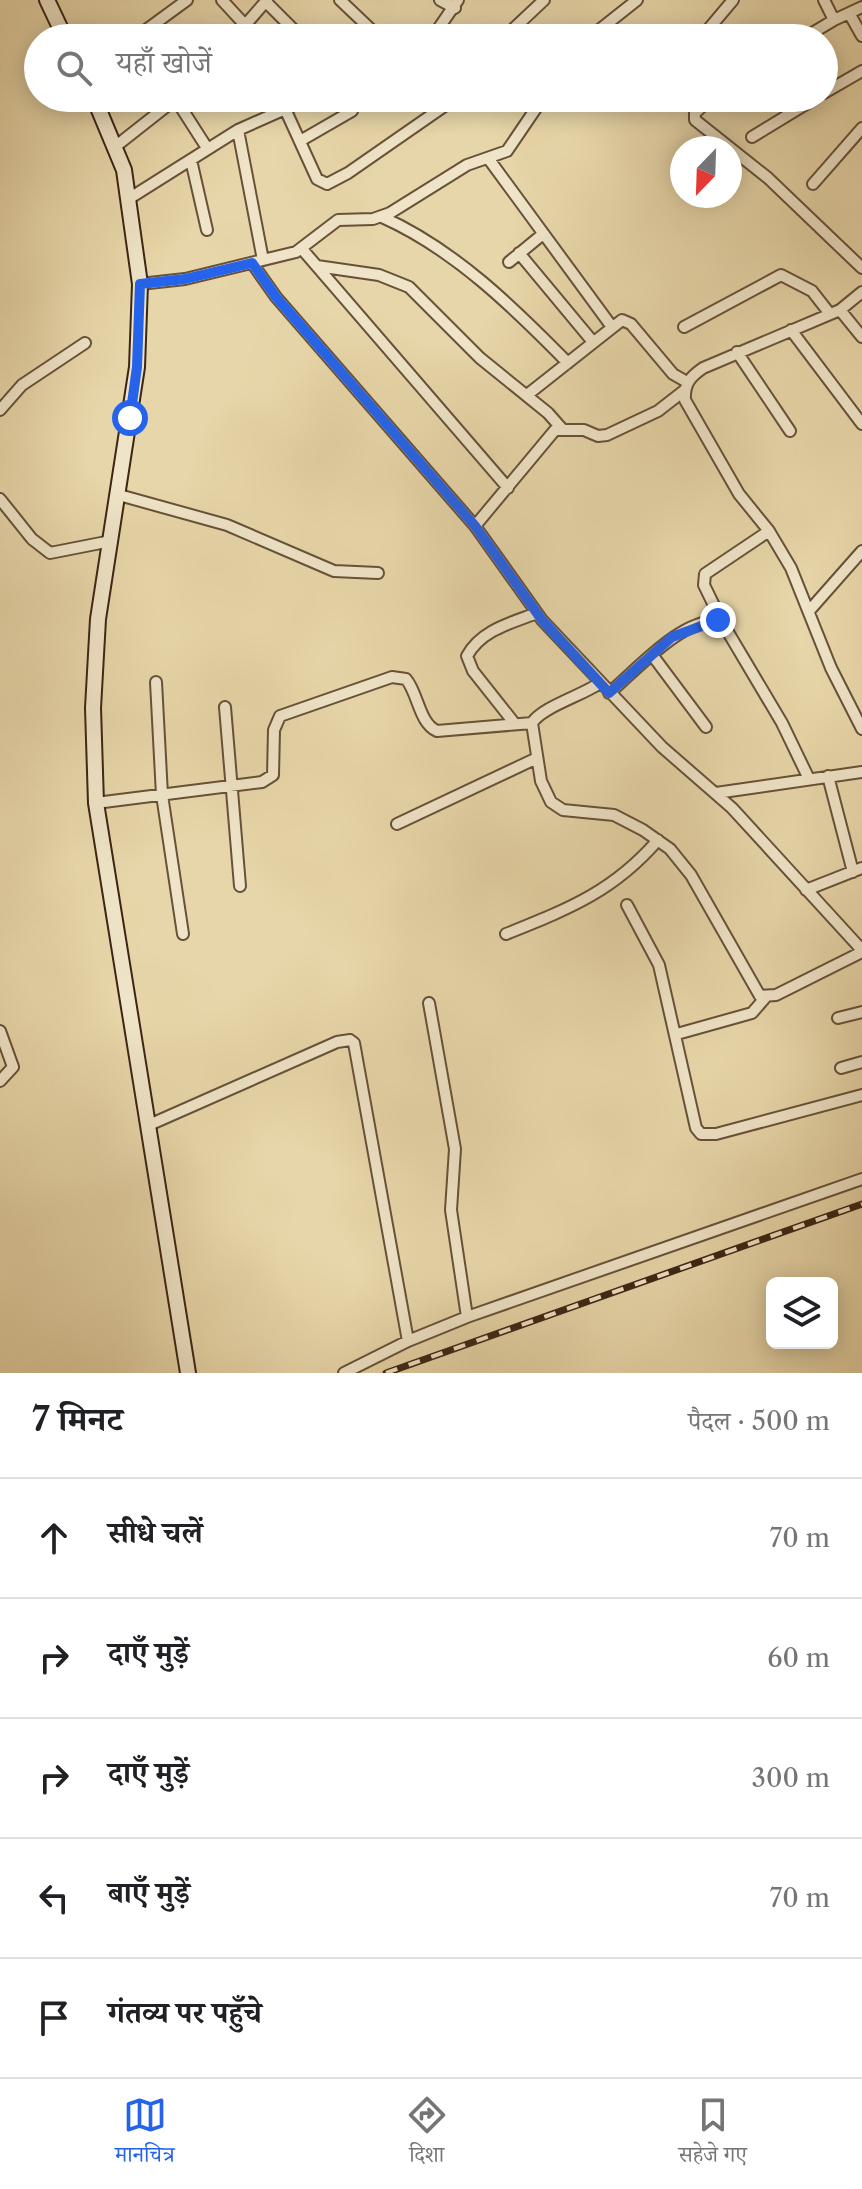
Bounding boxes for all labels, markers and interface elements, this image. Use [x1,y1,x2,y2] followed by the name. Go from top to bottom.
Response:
[24,24,838,112] search box
[116,44,212,81] text: यहाँ खोजें
[52,46,96,90] icon: search
[670,136,742,208] north arrow
[112,400,148,436] route start
[700,602,736,638] route end
[766,1277,838,1349] map controls
[766,1277,838,1349] button: layers
[32,1398,123,1440] text: 7 मिनट
[688,1405,830,1437] text: पैदल · 500 m
[108,1514,203,1551] text: सीधे चलें
[32,1516,76,1560] icon: ahead
[770,1522,830,1554] text: 70 m
[108,1634,189,1671] text: दाएँ मुड़ें
[32,1636,76,1680] icon: right
[767,1642,830,1674] text: 60 m
[108,1754,189,1791] text: दाएँ मुड़ें
[32,1756,76,1800] icon: right
[752,1762,830,1794] text: 300 m
[108,1874,190,1911] text: बाएँ मुड़ें
[32,1876,76,1920] icon: left
[770,1882,830,1914] text: 70 m
[108,1994,262,2031] text: गंतव्य पर पहुँचे
[32,1996,76,2040] icon: arrive
[115,2093,175,2176] tab: मानचित्र
[405,2093,449,2176] tab: दिशा
[679,2093,747,2176] tab: सहेजे गए

